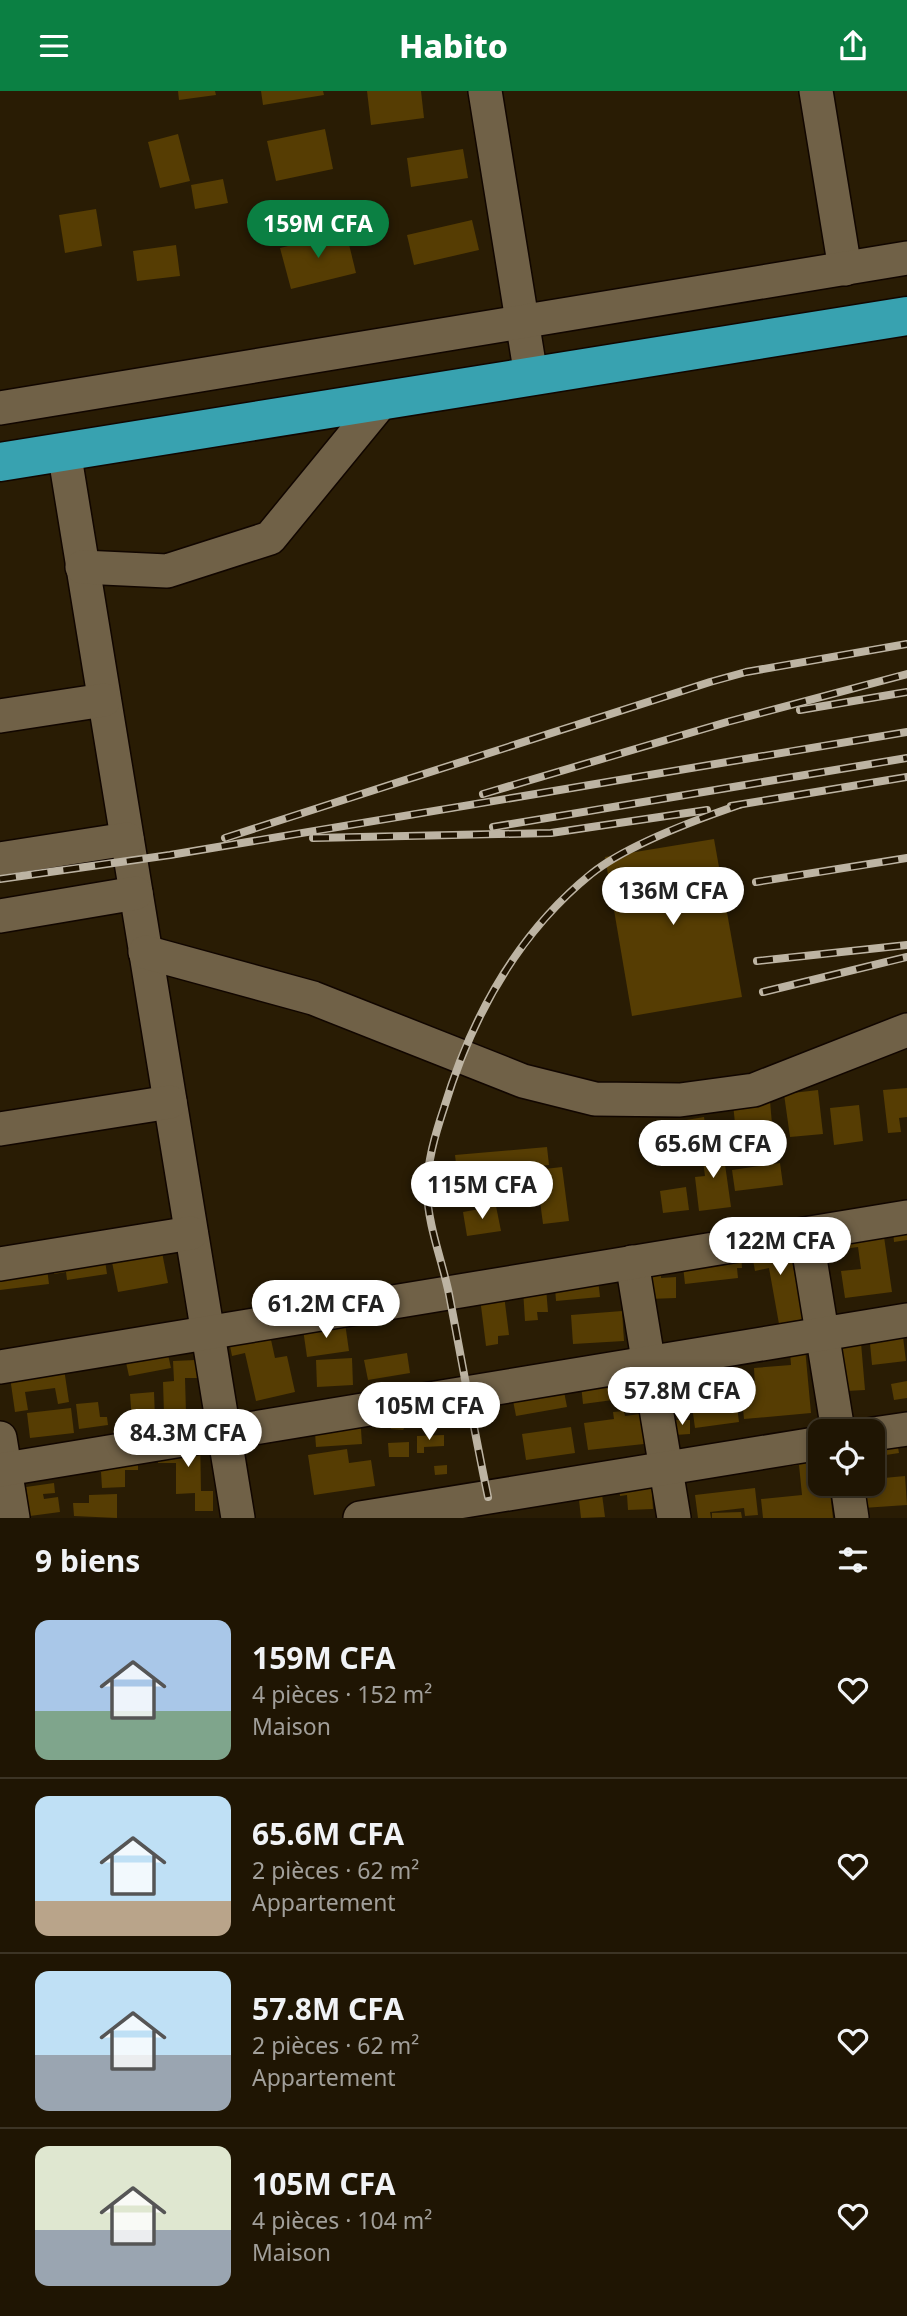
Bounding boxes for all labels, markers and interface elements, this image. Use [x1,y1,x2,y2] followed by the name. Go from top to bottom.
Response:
[399,24,508,67] text: Habito
[35,27,73,65] icon: menu
[834,27,872,65] icon: share
[246,201,390,260] pin: 159M CFA
[263,207,373,239] text: 159M CFA
[601,867,745,927] pin: 136M CFA
[618,874,728,906] text: 136M CFA
[633,1121,793,1180] pin: 65.6M CFA
[655,1127,771,1159] text: 65.6M CFA
[410,1161,554,1221] pin: 115M CFA
[427,1168,537,1200] text: 115M CFA
[708,1217,852,1277] pin: 122M CFA
[725,1224,835,1256] text: 122M CFA
[246,1281,406,1340] pin: 61.2M CFA
[268,1287,384,1319] text: 61.2M CFA
[602,1367,762,1427] pin: 57.8M CFA
[624,1374,740,1406] text: 57.8M CFA
[357,1383,501,1442] pin: 105M CFA
[374,1389,484,1421] text: 105M CFA
[108,1409,268,1469] pin: 84.3M CFA
[130,1416,246,1448] text: 84.3M CFA
[808,1419,885,1496] map controls
[808,1419,885,1496] button: locate
[35,1540,140,1581] text: 9 biens
[834,1541,872,1579] icon: filters
[252,1637,395,1678] text: 159M CFA
[91,1648,175,1732] icon: home
[834,1671,872,1709] icon: heart
[252,1678,432,1710] text: 4 pièces · 152 m²
[252,1710,331,1742] text: Maison
[252,1813,404,1854] text: 65.6M CFA
[91,1824,175,1908] icon: home
[834,1847,872,1885] icon: heart
[252,1854,419,1886] text: 2 pièces · 62 m²
[252,1886,396,1918] text: Appartement
[252,1988,404,2029] text: 57.8M CFA
[91,1999,175,2083] icon: home
[834,2022,872,2060] icon: heart
[252,2029,419,2061] text: 2 pièces · 62 m²
[252,2061,396,2093] text: Appartement
[252,2163,395,2204] text: 105M CFA
[91,2174,175,2258] icon: home
[834,2197,872,2235] icon: heart
[252,2204,432,2236] text: 4 pièces · 104 m²
[252,2236,331,2268] text: Maison

